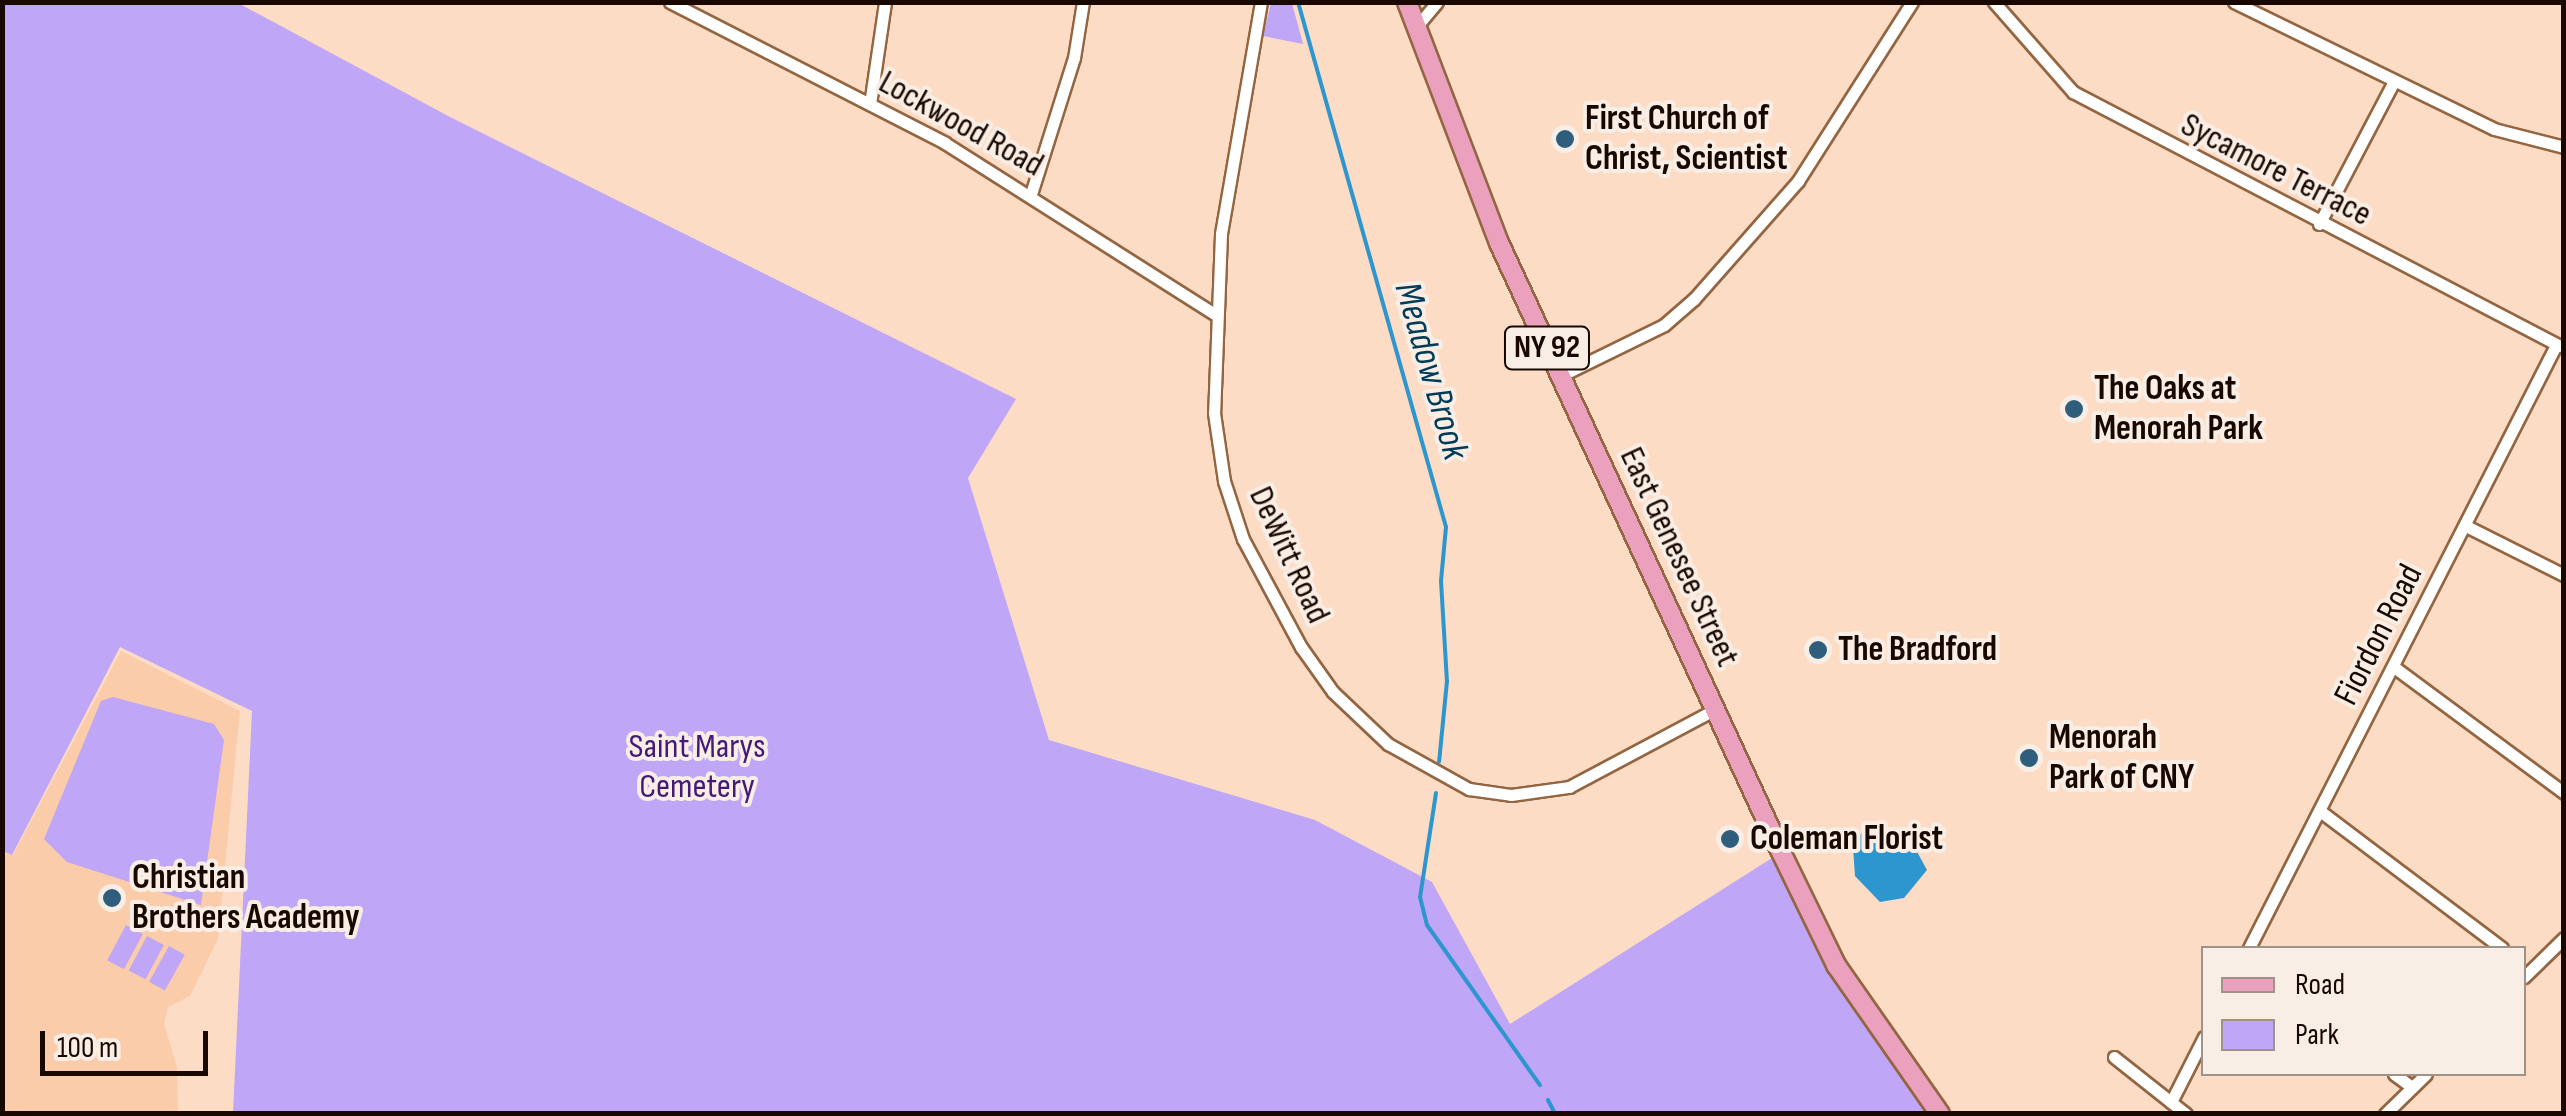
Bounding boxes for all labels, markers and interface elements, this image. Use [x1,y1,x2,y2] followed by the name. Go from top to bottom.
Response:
[871,62,1051,186] street label: Lockwood Road
[1585,98,1788,180] place label: First Church of Christ, Scientist
[2174,104,2378,236] street label: Sycamore Terrace
[1554,128,1576,150] marker: First Church of Christ, Scientist
[1384,277,1478,465] water label: Meadow Brook
[1502,321,1592,375] road number: NY 92
[2094,368,2263,450] place label: The Oaks at Menorah Park
[2063,398,2085,420] marker: The Oaks at Menorah Park
[1610,441,1748,673] street label: East Genesee Street
[1239,480,1339,630] street label: DeWitt Road
[2326,558,2432,712] street label: Fiordon Road
[1838,629,1997,671] place label: The Bradford
[1807,639,1829,661] marker: The Bradford
[2049,717,2194,799] place label: Menorah Park of CNY
[628,726,766,808] park label: Saint Marys Cemetery
[2018,747,2040,769] marker: Menorah Park of CNY
[1750,818,1943,860] place label: Coleman Florist
[1719,828,1741,850] marker: Coleman Florist
[132,857,360,939] place label: Christian Brothers Academy
[101,887,123,909] marker: Christian Brothers Academy
[2201,946,2526,1076] legend
[2295,967,2345,1003] text: Road
[45,1011,212,1073] scale bar
[2295,1017,2339,1053] text: Park
[57,1030,118,1066] text: 100 m

